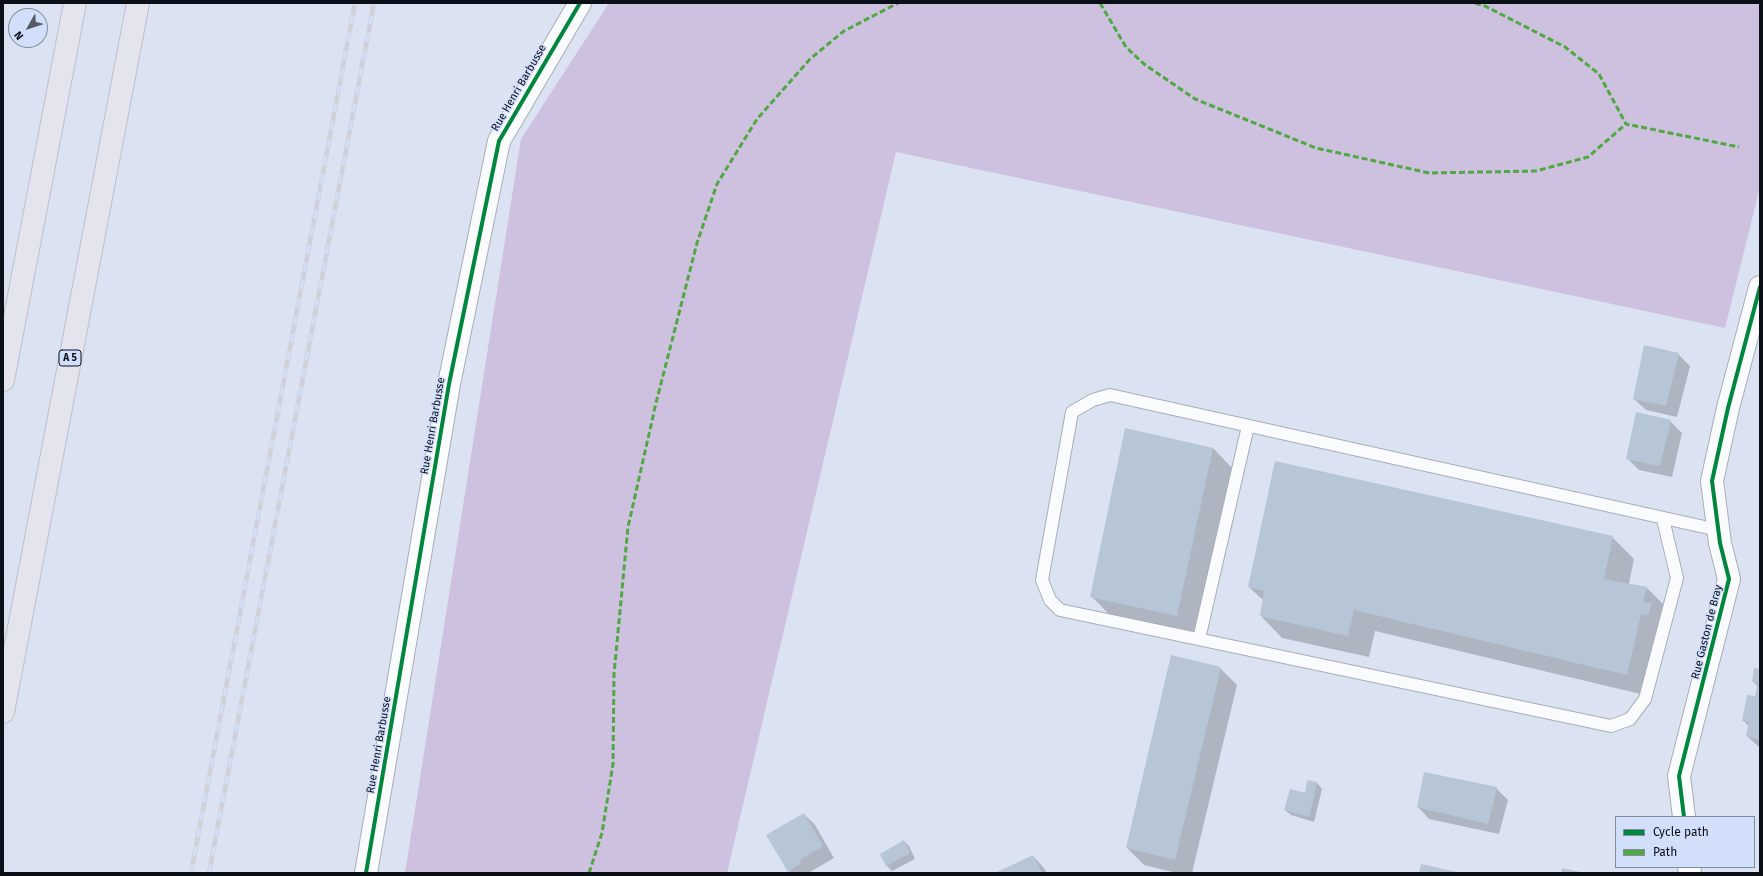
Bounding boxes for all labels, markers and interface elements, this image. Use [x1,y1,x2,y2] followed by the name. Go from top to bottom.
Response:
[8,8,48,48] north arrow
[12,28,26,42] text: N
[489,42,549,134] street label: Rue Henri Barbusse
[59,350,81,366] road number: A 5
[418,377,448,475] street label: Rue Henri Barbusse
[1689,583,1725,681] street label: Rue Gaston de Bray
[364,696,394,794] street label: Rue Henri Barbusse
[1615,816,1755,868] legend
[1653,825,1709,839] text: Cycle path
[1653,845,1677,859] text: Path

